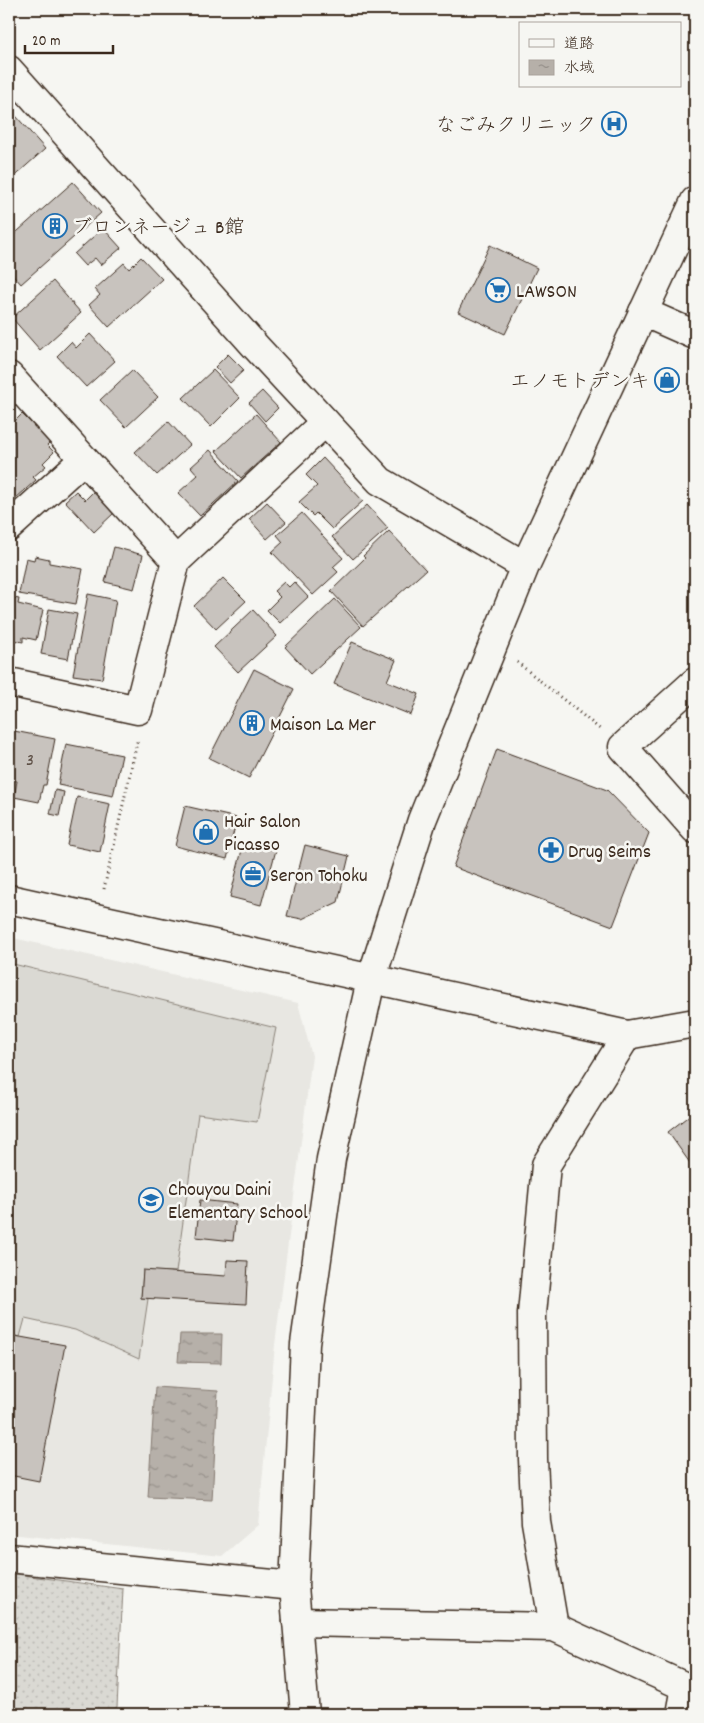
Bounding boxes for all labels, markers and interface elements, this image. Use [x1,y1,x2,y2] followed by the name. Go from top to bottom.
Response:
[25,22,112,54] scale bar
[519,22,682,88] legend
[32,31,60,53] text: 20 m
[564,34,594,56] text: 道路
[564,58,594,80] text: 水域
[601,111,627,137] hospital icon: なごみクリニック
[436,113,596,141] place label: なごみクリニック
[42,213,68,239] building icon: ブロンネージュ B館
[72,215,244,243] place label: ブロンネージュ B館
[485,277,511,303] supermarket icon: LAWSON
[516,279,577,307] place label: LAWSON
[654,367,680,393] shop icon: エノモトデンキ
[510,369,650,397] place label: エノモトデンキ
[239,710,265,736] building icon: Maison La Mer
[270,712,377,740] place label: Maison La Mer
[26,749,34,774] house number: 3
[224,809,300,860] place label: Hair Salon Picasso
[193,819,219,845] shop icon: Hair Salon Picasso
[538,837,564,863] pharmacy icon: Drug Seims
[568,839,651,867] place label: Drug Seims
[240,861,266,887] office icon: Seron Tohoku
[270,863,368,891] place label: Seron Tohoku
[168,1177,308,1228] place label: Chouyou Daini Elementary School
[138,1187,164,1213] school or university icon: Chouyou Daini Elementary School

